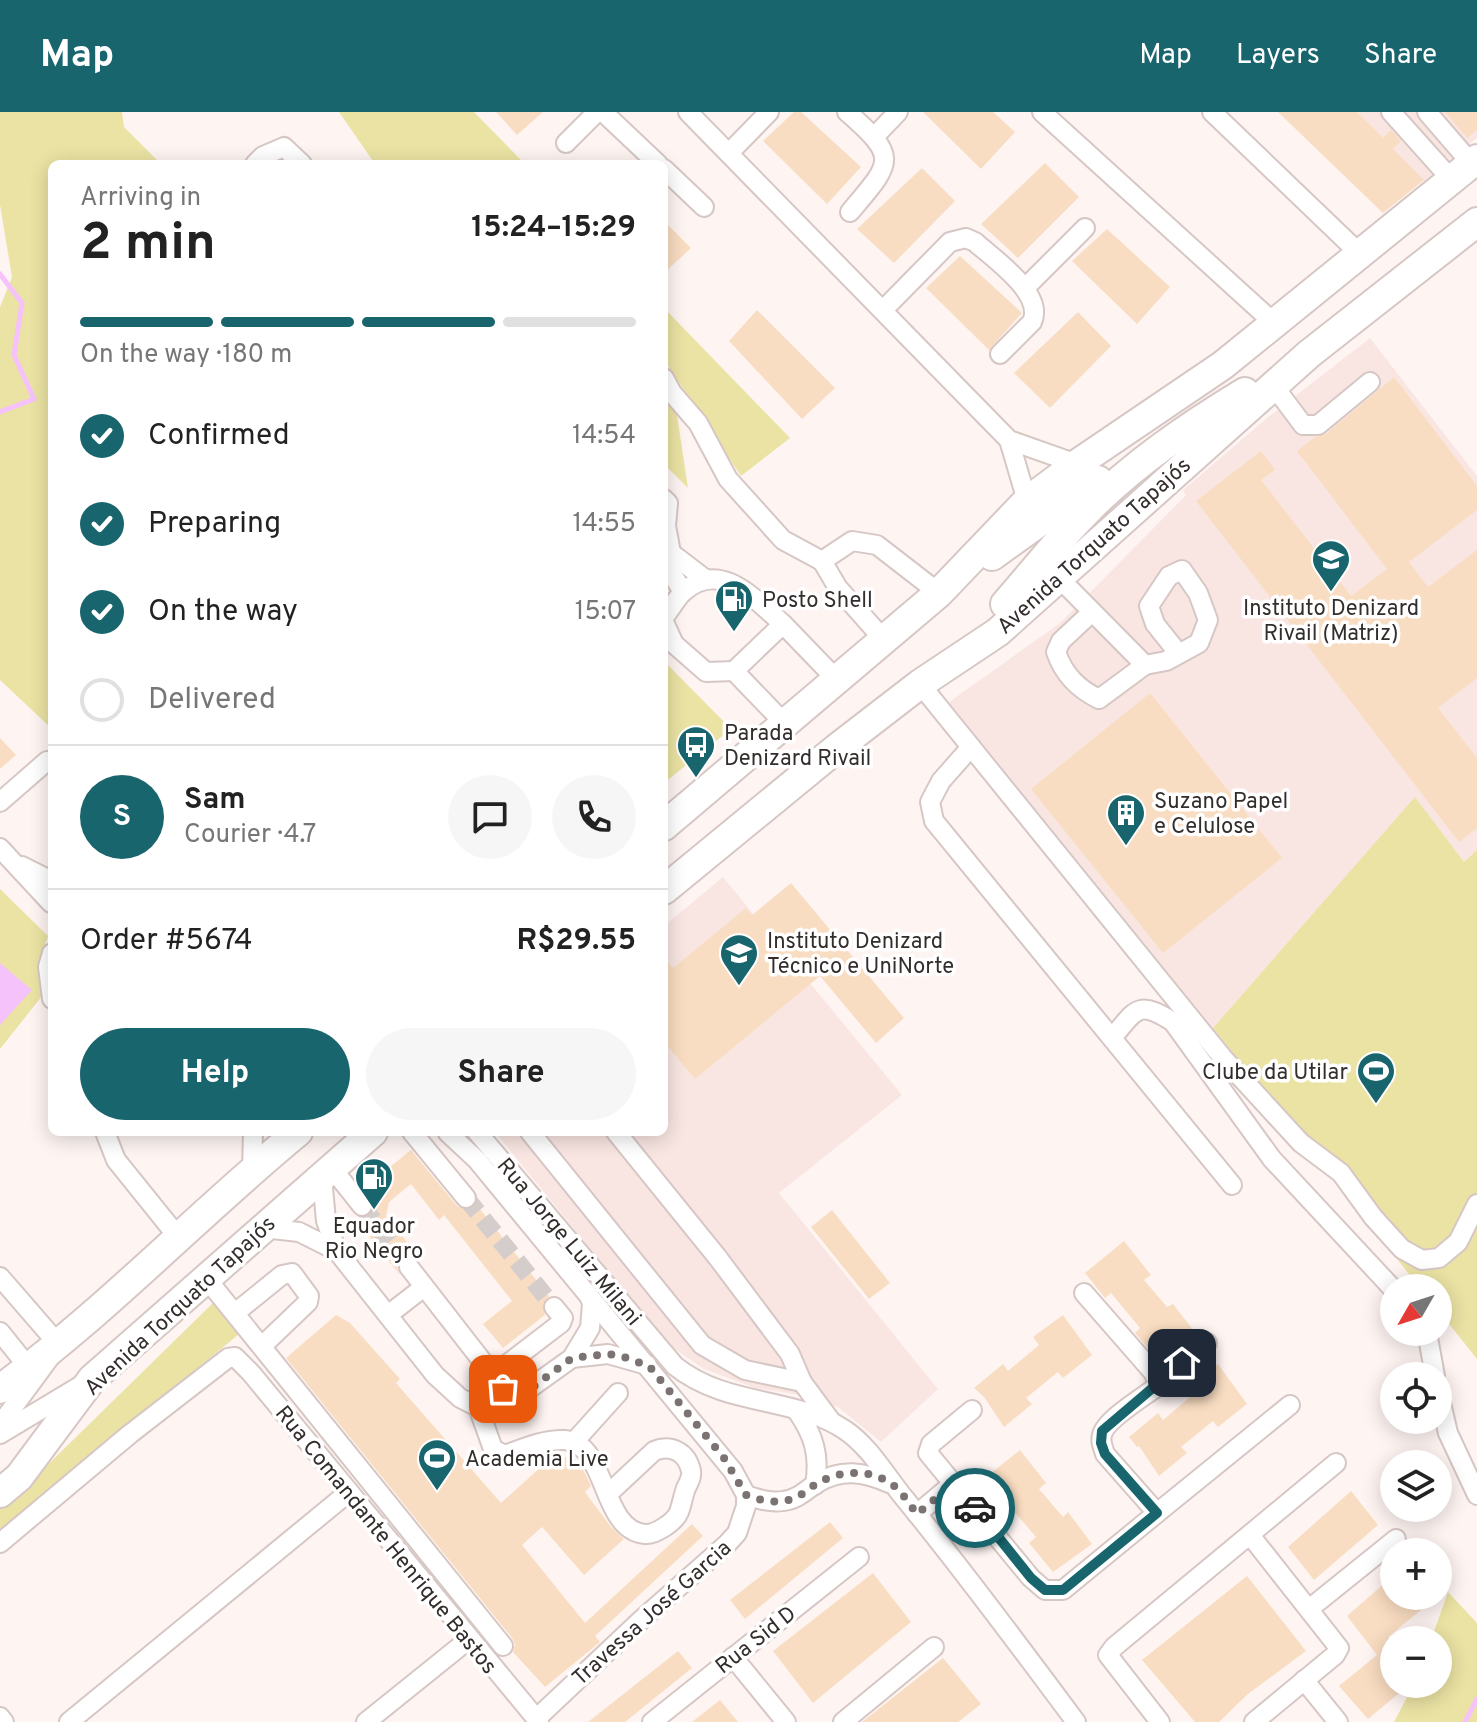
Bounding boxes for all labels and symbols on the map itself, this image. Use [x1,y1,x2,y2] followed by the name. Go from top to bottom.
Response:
[992,453,1197,641] street label: Avenida Torquato Tapajós
[1310,538,1352,593] school or university icon: Instituto Denizard Rivail (Matriz)
[713,578,755,633] fuel station icon: Posto Shell
[762,588,873,615] place label: Posto Shell
[1243,596,1419,648] place label: Instituto Denizard Rivail (Matriz)
[724,721,871,773] place label: Parada Denizard Rivail
[675,724,717,779] bus stop icon: Parada Denizard Rivail
[1154,789,1288,841] place label: Suzano Papel e Celulose
[1105,792,1147,847] building icon: Suzano Papel e Celulose
[767,929,954,981] place label: Instituto Denizard Técnico e UniNorte
[718,932,760,987] school or university icon: Instituto Denizard Técnico e UniNorte
[1355,1050,1397,1105] sports icon: Clube da Utilar
[1202,1060,1348,1087] place label: Clube da Utilar
[490,1153,646,1332] street label: Rua Jorge Luiz Milani
[353,1156,395,1211] fuel station icon: Equador Rio Negro
[80,1211,282,1402] street label: Avenida Torquato Tapajós
[325,1214,423,1266] place label: Equador Rio Negro
[1380,1274,1452,1346] north arrow
[1148,1329,1216,1397] pin
[469,1355,537,1423] pin
[268,1401,502,1680] street label: Rua Comandante Henrique Bastos
[416,1437,458,1492] sports icon: Academia Live
[465,1447,609,1474] place label: Academia Live
[935,1468,1015,1548] courier
[568,1535,738,1692] street label: Travessa José Garcia
[711,1601,802,1681] street label: Rua Sid D

